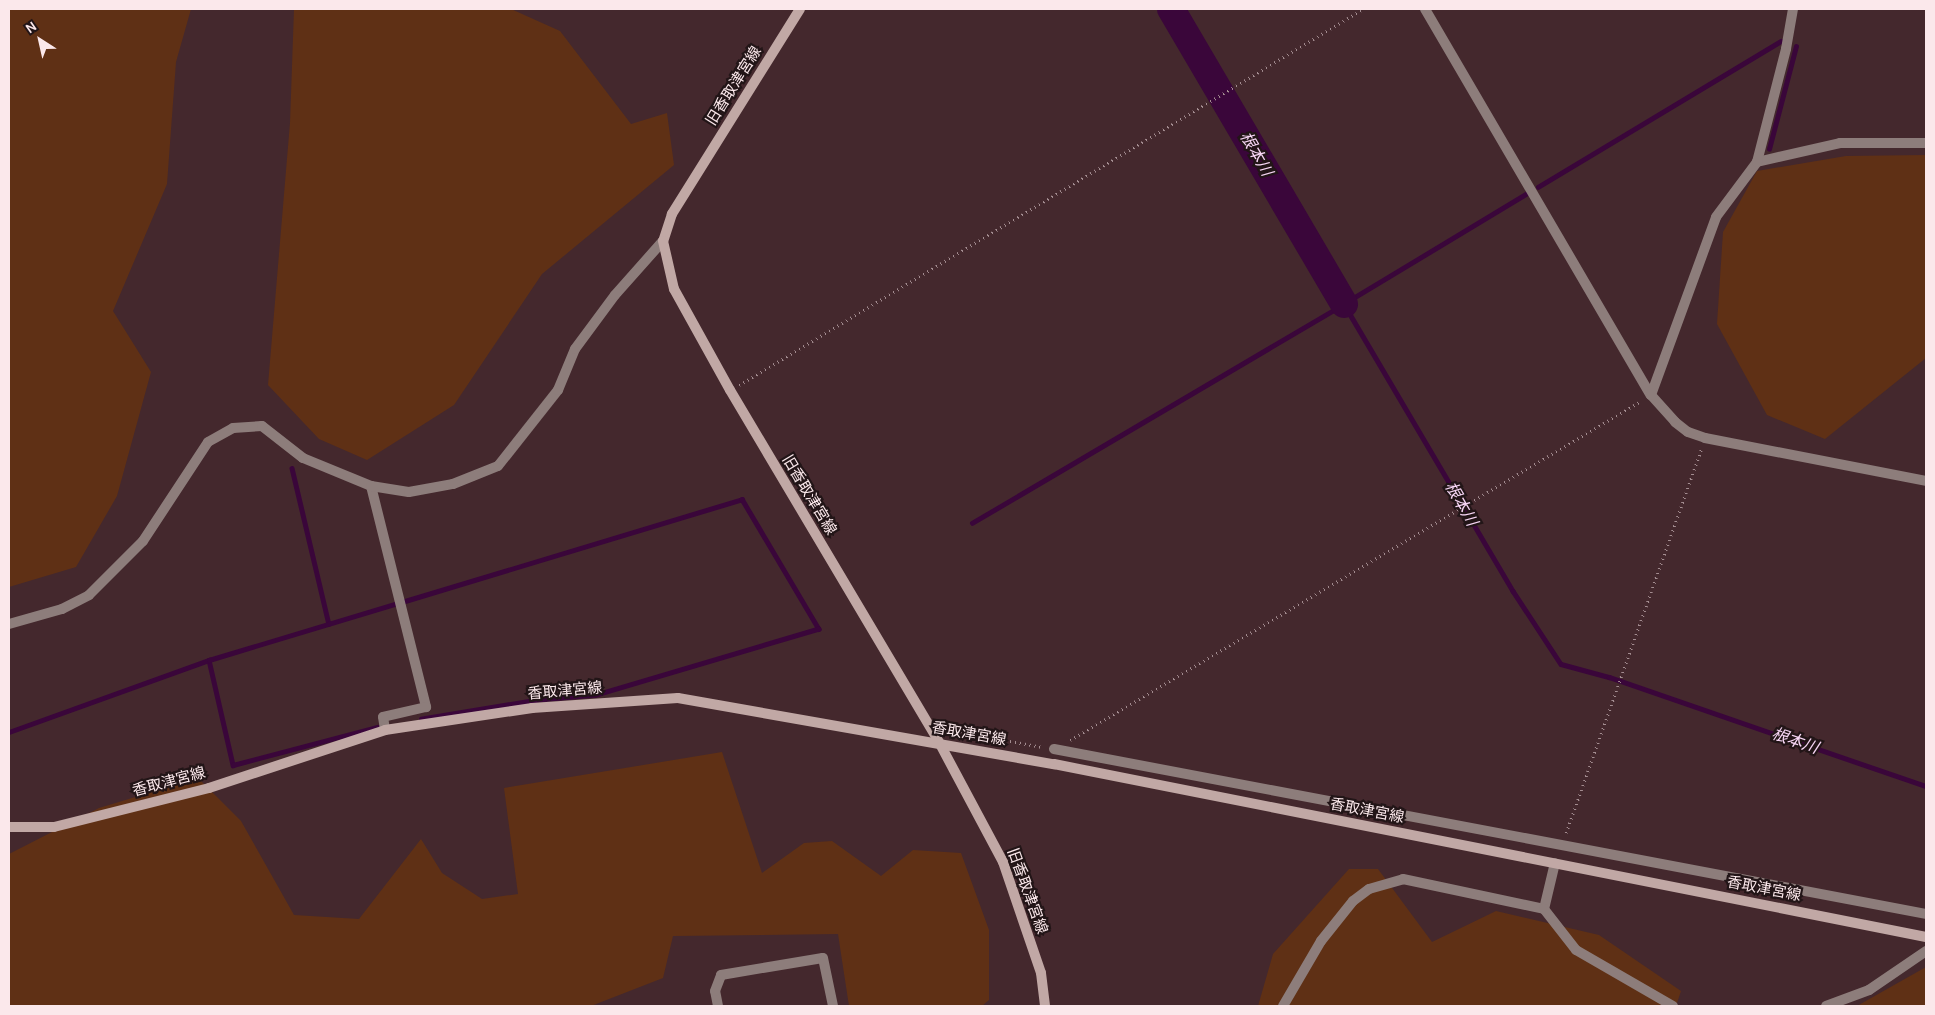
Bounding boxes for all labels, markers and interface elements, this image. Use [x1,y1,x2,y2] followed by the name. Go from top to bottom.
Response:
[15,15,65,65] north arrow
[22,17,40,37] text: N
[703,43,765,129] street label: 旧香取津宮線
[1236,128,1276,180] water label: 根本川
[778,452,840,538] street label: 旧香取津宮線
[1441,478,1481,530] water label: 根本川
[527,679,603,703] street label: 香取津宮線
[931,719,1007,749] street label: 香取津宮線
[1769,724,1821,758] water label: 根本川
[130,764,208,800] street label: 香取津宮線
[1328,795,1406,827] street label: 香取津宮線
[1003,846,1051,936] street label: 旧香取津宮線
[1725,873,1803,905] street label: 香取津宮線

